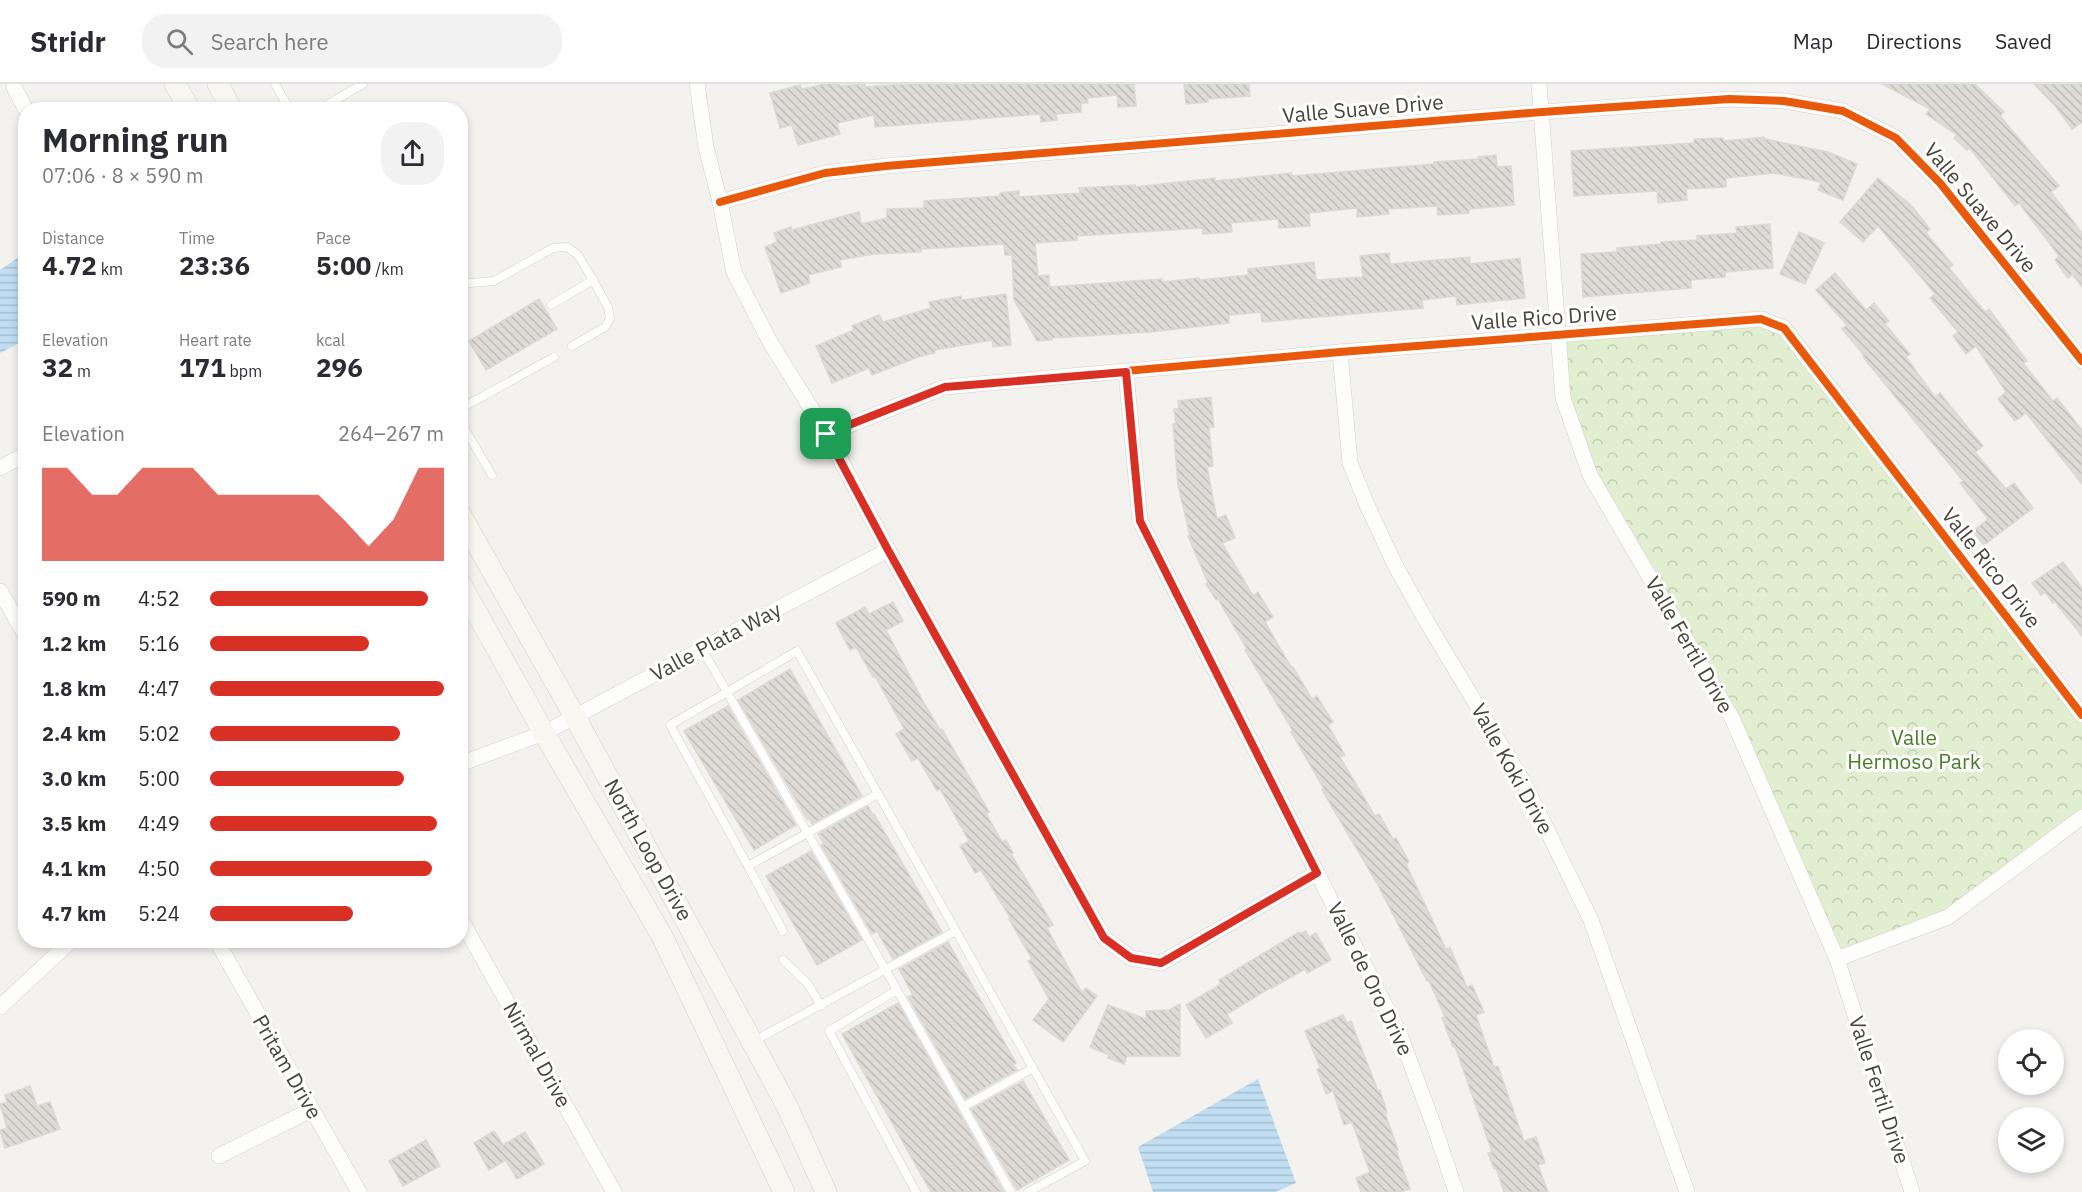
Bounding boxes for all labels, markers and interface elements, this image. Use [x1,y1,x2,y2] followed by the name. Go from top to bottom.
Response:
[142,14,562,68] search box
[30,23,106,60] text: Stridr
[163,25,196,58] icon: search
[211,27,329,56] text: Search here
[1793,27,1833,55] text: Map
[1866,27,1962,55] text: Directions
[1995,27,2052,55] text: Saved
[1281,87,1445,129] street label: Valle Suave Drive
[42,118,228,161] text: Morning run
[381,122,444,185] button: share
[1918,136,2043,278] street label: Valle Suave Drive
[42,162,203,189] text: 07:06 · 8 × 590 m
[42,228,104,248] text: Distance
[179,228,215,248] text: Time
[316,228,351,248] text: Pace
[42,248,97,282] text: 4.72
[179,248,250,282] text: 23:36
[316,248,371,282] text: 5:00
[97,259,123,279] text: km
[371,259,404,279] text: /km
[1470,298,1618,336] street label: Valle Rico Drive
[42,330,108,350] text: Elevation
[179,330,252,350] text: Heart rate
[316,330,345,350] text: kcal
[42,350,73,384] text: 32
[179,350,226,384] text: 171
[316,350,363,384] text: 296
[73,361,91,381] text: m
[226,361,262,381] text: bpm
[800,408,851,459] pin
[809,417,842,450] icon: arrive
[42,420,125,447] text: Elevation
[338,420,444,447] text: 264–267 m
[1936,501,2048,633] street label: Valle Rico Drive
[1639,571,1740,718] street label: Valle Fertil Drive
[42,585,101,612] text: 590 m
[138,585,180,612] text: 4:52
[645,595,786,687] street label: Valle Plata Way
[42,630,106,657] text: 1.2 km
[138,630,180,657] text: 5:16
[42,675,106,702] text: 1.8 km
[138,675,180,702] text: 4:47
[1465,698,1560,839] street label: Valle Koki Drive
[42,720,106,747] text: 2.4 km
[138,720,180,747] text: 5:02
[1847,723,1981,775] park label: Valle Hermoso Park
[42,765,106,792] text: 3.0 km
[138,765,180,792] text: 5:00
[598,773,700,926] street label: North Loop Drive
[42,810,106,837] text: 3.5 km
[138,810,180,837] text: 4:49
[42,855,106,882] text: 4.1 km
[138,855,180,882] text: 4:50
[1322,897,1420,1060] street label: Valle de Oro Drive
[42,900,106,927] text: 4.7 km
[138,900,180,927] text: 5:24
[497,997,578,1112] street label: Nirmal Drive
[247,1009,329,1124] street label: Pritam Drive
[1843,1012,1917,1167] street label: Valle Fertil Drive
[1998,1029,2064,1173] map controls
[1998,1029,2064,1095] button: locate
[1998,1107,2064,1173] button: layers

